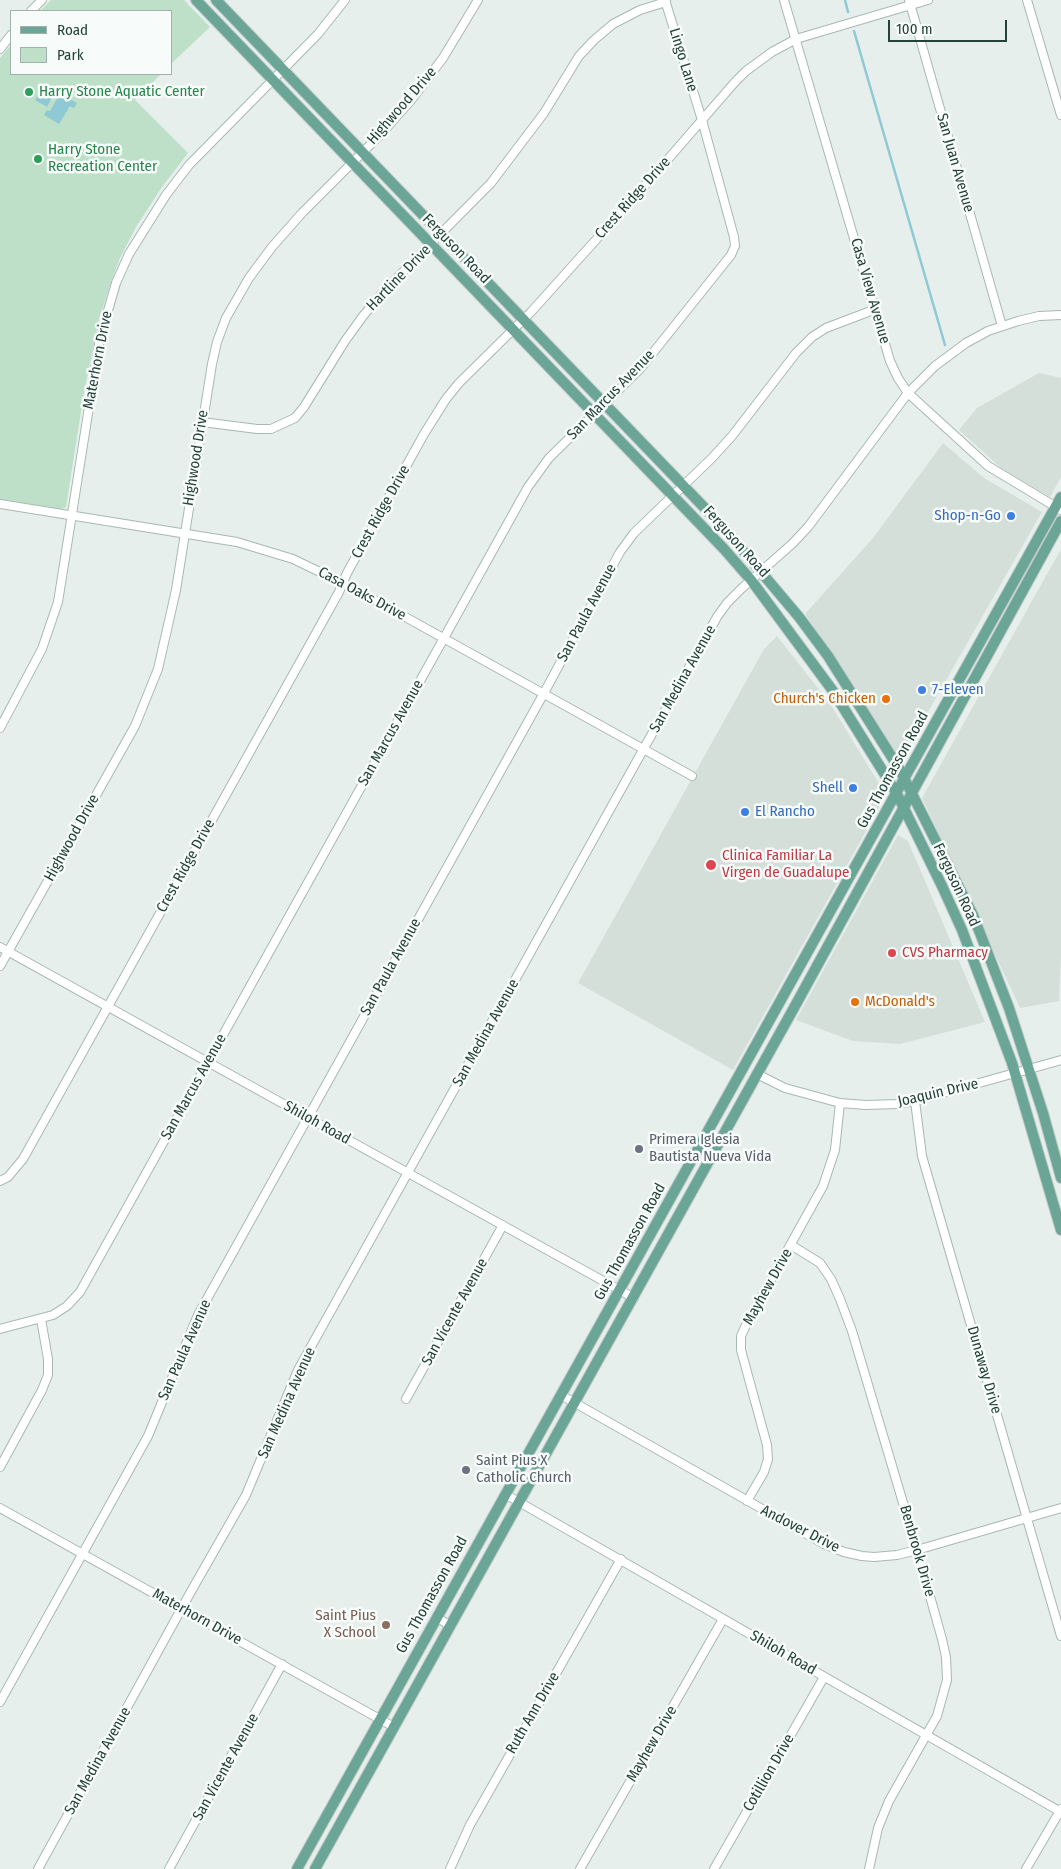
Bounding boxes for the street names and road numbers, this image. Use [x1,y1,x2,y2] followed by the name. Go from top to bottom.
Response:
[665,26,701,94] street label: Lingo Lane
[363,64,441,148] street label: Highwood Drive
[932,111,978,215] street label: San Juan Avenue
[592,153,674,243] street label: Crest Ridge Drive
[418,210,494,288] street label: Ferguson Road
[846,236,894,346] street label: Casa View Avenue
[363,241,435,315] street label: Hartline Drive
[80,309,116,411] street label: Materhorn Drive
[563,346,659,444] street label: San Marcus Avenue
[180,409,212,507] street label: Highwood Drive
[348,462,414,562] street label: Crest Ridge Drive
[699,503,773,581] street label: Ferguson Road
[554,561,620,665] street label: San Paula Avenue
[315,563,409,625] street label: Casa Oaks Drive
[646,622,720,736] street label: San Medina Avenue
[354,677,428,789] street label: San Marcus Avenue
[853,708,933,832] street label: Gus Thomasson Road
[41,791,103,885] street label: Highwood Drive
[153,816,219,916] street label: Crest Ridge Drive
[929,840,983,930] street label: Ferguson Road
[357,915,425,1019] street label: San Paula Avenue
[449,976,523,1090] street label: San Medina Avenue
[157,1031,231,1143] street label: San Marcus Avenue
[896,1075,980,1111] street label: Joaquin Drive
[281,1097,353,1149] street label: Shiloh Road
[590,1180,670,1304] street label: Gus Thomasson Road
[740,1246,796,1328] street label: Mayhew Drive
[418,1255,492,1369] street label: San Vicente Avenue
[155,1297,215,1403] street label: San Paula Avenue
[963,1324,1005,1416] street label: Dunaway Drive
[254,1345,320,1461] street label: San Medina Avenue
[758,1501,842,1557] street label: Andover Drive
[895,1503,939,1599] street label: Benbrook Drive
[392,1533,472,1657] street label: Gus Thomasson Road
[149,1585,245,1649] street label: Materhorn Drive
[747,1627,819,1679] street label: Shiloh Road
[502,1669,564,1757] street label: Ruth Ann Drive
[623,1703,681,1785] street label: Mayhew Drive
[61,1704,135,1818] street label: San Medina Avenue
[189,1710,263,1824] street label: San Vicente Avenue
[740,1731,798,1815] street label: Cotillion Drive

